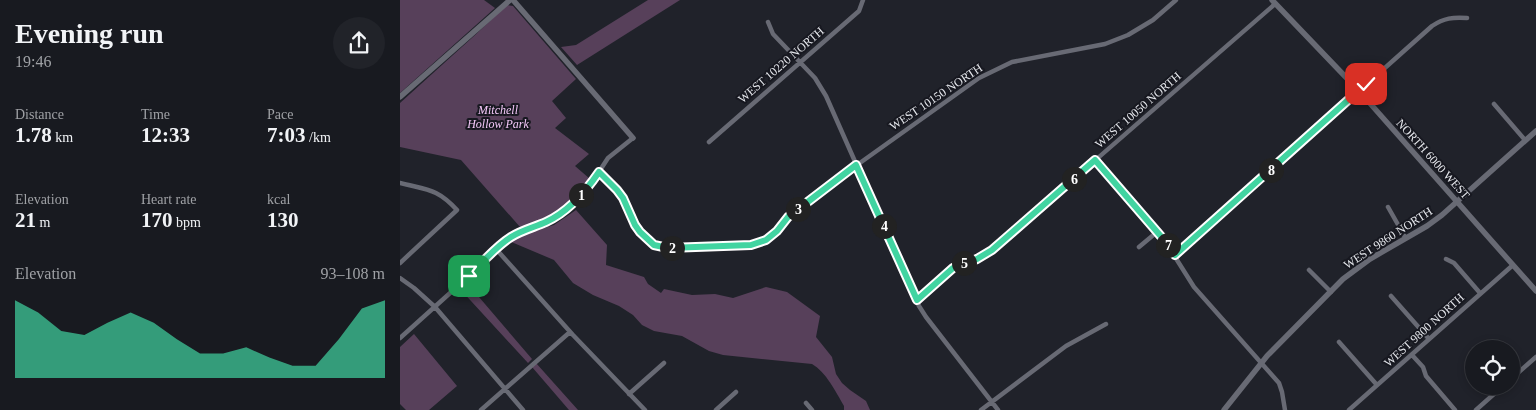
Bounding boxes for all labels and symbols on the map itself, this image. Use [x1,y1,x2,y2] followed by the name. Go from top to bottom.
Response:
[735,24,827,106] street label: WEST 10220 NORTH
[887,61,985,133] street label: WEST 10150 NORTH
[1345,63,1387,105] pin
[1092,69,1184,151] street label: WEST 10050 NORTH
[466,103,530,131] park label: Mitchell Hollow Park
[1393,116,1473,202] street label: NORTH 6000 WEST
[1258,158,1284,182] pin: 8
[1062,166,1086,192] pin: 6
[568,182,594,208] pin: 1
[786,196,810,222] pin: 3
[1341,204,1435,272] street label: WEST 9860 NORTH
[872,214,896,238] pin: 4
[1156,232,1180,258] pin: 7
[660,236,684,260] pin: 2
[952,250,976,276] pin: 5
[448,255,490,297] pin
[1381,290,1467,370] street label: WEST 9800 NORTH

